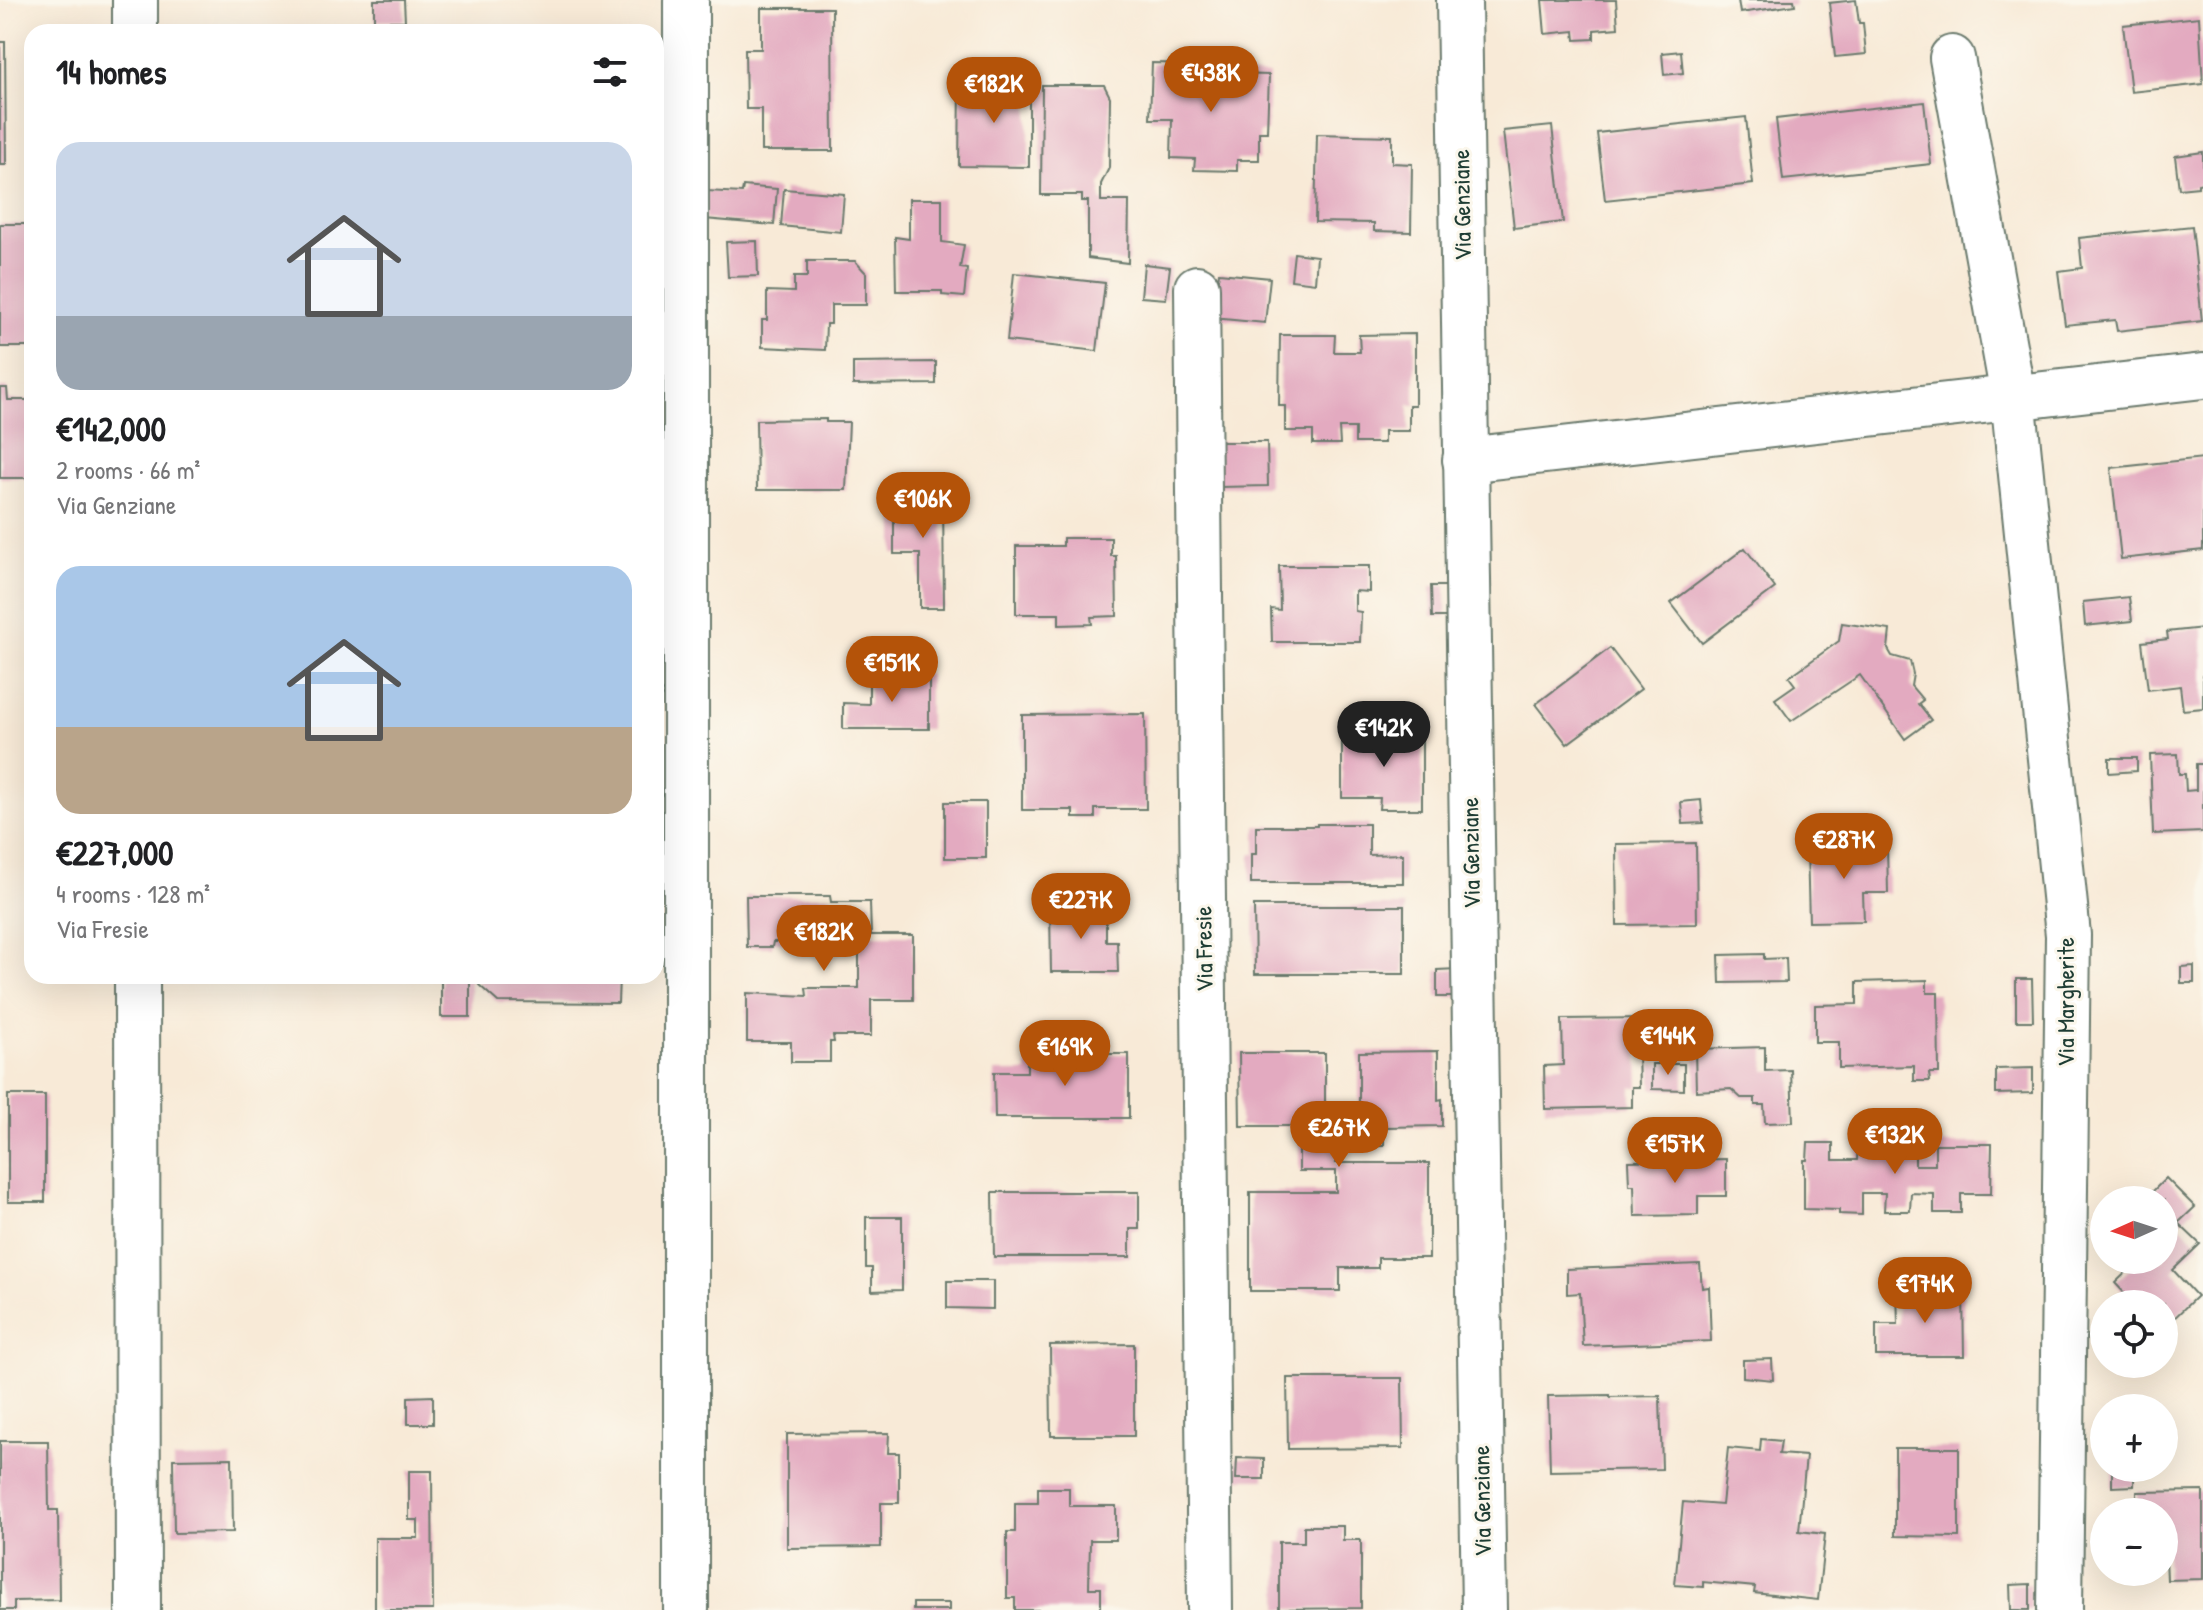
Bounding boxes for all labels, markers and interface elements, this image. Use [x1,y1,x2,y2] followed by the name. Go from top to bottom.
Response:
[1155,46,1267,114] pin: €438K
[56,49,167,95] text: 14 homes
[588,50,632,94] icon: filters
[1182,54,1240,89] text: €438K
[938,57,1050,125] pin: €182K
[965,65,1023,100] text: €182K
[1444,149,1478,261] street label: Via Genziane
[272,194,416,338] icon: home
[56,406,166,452] text: €142,000
[56,452,200,487] text: 2 rooms · 66 m²
[867,472,979,540] pin: €106K
[894,480,952,515] text: €106K
[56,487,176,522] text: Via Genziane
[272,618,416,762] icon: home
[836,636,948,704] pin: €151K
[864,644,920,679] text: €151K
[1328,701,1440,769] pin: €142K
[1355,709,1413,744] text: €142K
[1453,797,1487,909] street label: Via Genziane
[1788,813,1900,881] pin: €287K
[1813,821,1875,856] text: €287K
[56,830,174,876] text: €227,000
[1025,873,1137,941] pin: €227K
[56,876,210,911] text: 4 rooms · 128 m²
[1049,881,1113,916] text: €227K
[768,905,880,973] pin: €182K
[1186,905,1220,992] street label: Via Fresie
[56,911,149,946] text: Via Fresie
[795,913,853,948] text: €182K
[2049,937,2081,1067] street label: Via Margherite
[1612,1009,1724,1077] pin: €144K
[1640,1017,1696,1052] text: €144K
[1009,1020,1121,1088] pin: €169K
[1037,1028,1093,1063] text: €169K
[1283,1101,1395,1169] pin: €267K
[1839,1108,1951,1176] pin: €132K
[1308,1109,1370,1144] text: €267K
[1865,1116,1925,1151] text: €132K
[1619,1117,1731,1185] pin: €157K
[1645,1125,1705,1160] text: €157K
[2090,1186,2178,1274] north arrow
[2090,1186,2178,1586] map controls
[1869,1257,1981,1325] pin: €174K
[1896,1265,1954,1300] text: €174K
[2090,1290,2178,1378] button: locate
[2090,1394,2178,1482] button: +
[1464,1445,1498,1557] street label: Via Genziane
[2090,1498,2178,1586] button: −

